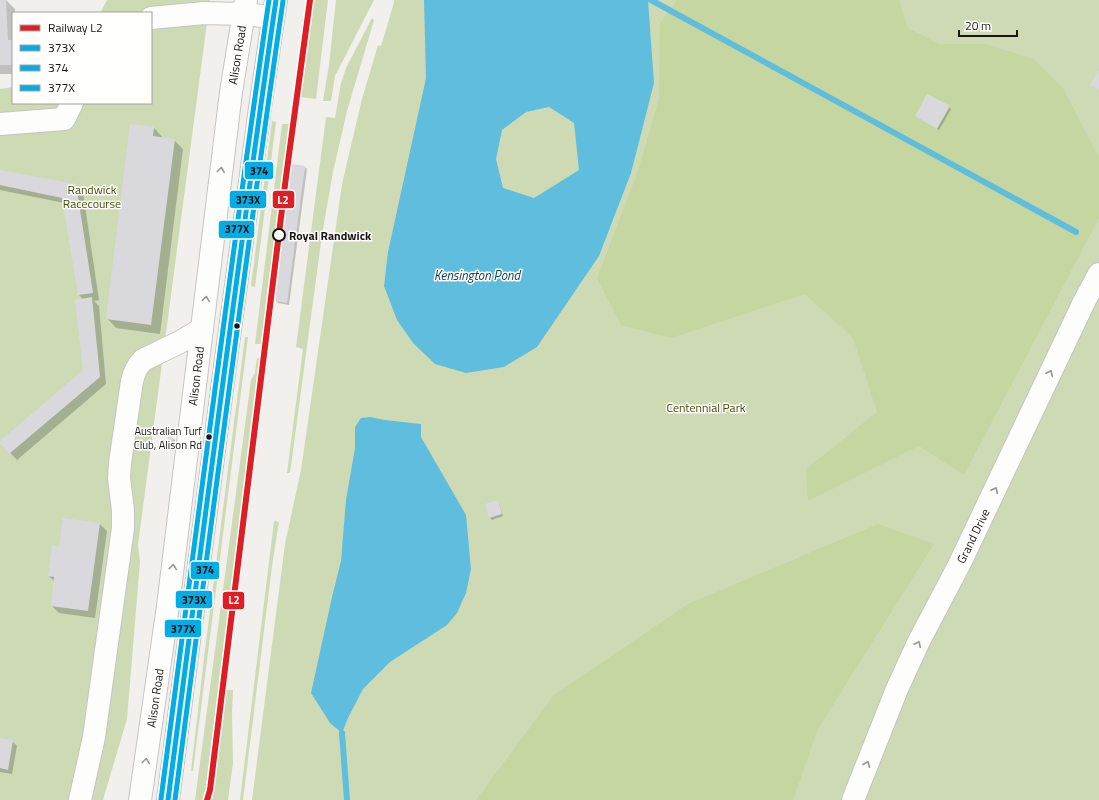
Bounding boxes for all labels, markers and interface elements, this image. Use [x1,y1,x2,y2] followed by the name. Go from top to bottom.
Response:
[12,12,152,104] legend
[959,12,1017,38] scale bar
[965,16,991,35] text: 20 m
[48,18,103,37] text: Railway L2
[223,24,251,86] street label: Alison Road
[48,38,75,57] text: 373X
[48,58,68,77] text: 374
[48,78,75,97] text: 377X
[244,161,274,180] line badge: 374
[250,163,268,179] text: 374
[216,167,225,173] one-way arrow
[63,180,121,213] park label: Randwick Racecourse
[229,190,267,209] line badge: 373X
[272,190,295,209] line badge: L2
[236,192,261,208] text: 373X
[277,192,289,208] text: L2
[218,220,255,239] line badge: 377X
[225,221,250,237] text: 377X
[289,226,372,245] place label: Royal Randwick
[272,228,286,242] marker: Royal Randwick
[434,265,522,285] water label: Kensington Pond
[201,296,210,302] one-way arrow
[232,321,242,331] unlabelled marker
[183,345,209,407] street label: Alison Road
[1045,369,1053,377] one-way arrow
[666,398,746,417] park label: Centennial Park
[134,423,202,453] place label: Australian Turf Club, Alison Rd
[204,432,214,442] marker: Australian Turf Club, Alison Rd
[990,487,998,495] one-way arrow
[951,505,995,567] street label: Grand Drive
[190,561,220,580] line badge: 374
[196,562,214,578] text: 374
[168,564,177,570] one-way arrow
[175,590,213,609] line badge: 373X
[222,591,245,610] line badge: L2
[182,592,207,608] text: 373X
[228,592,240,608] text: L2
[164,619,202,638] line badge: 377X
[171,621,196,637] text: 377X
[913,641,921,648] one-way arrow
[141,667,169,729] street label: Alison Road
[141,758,150,765] one-way arrow
[862,760,870,768] one-way arrow

